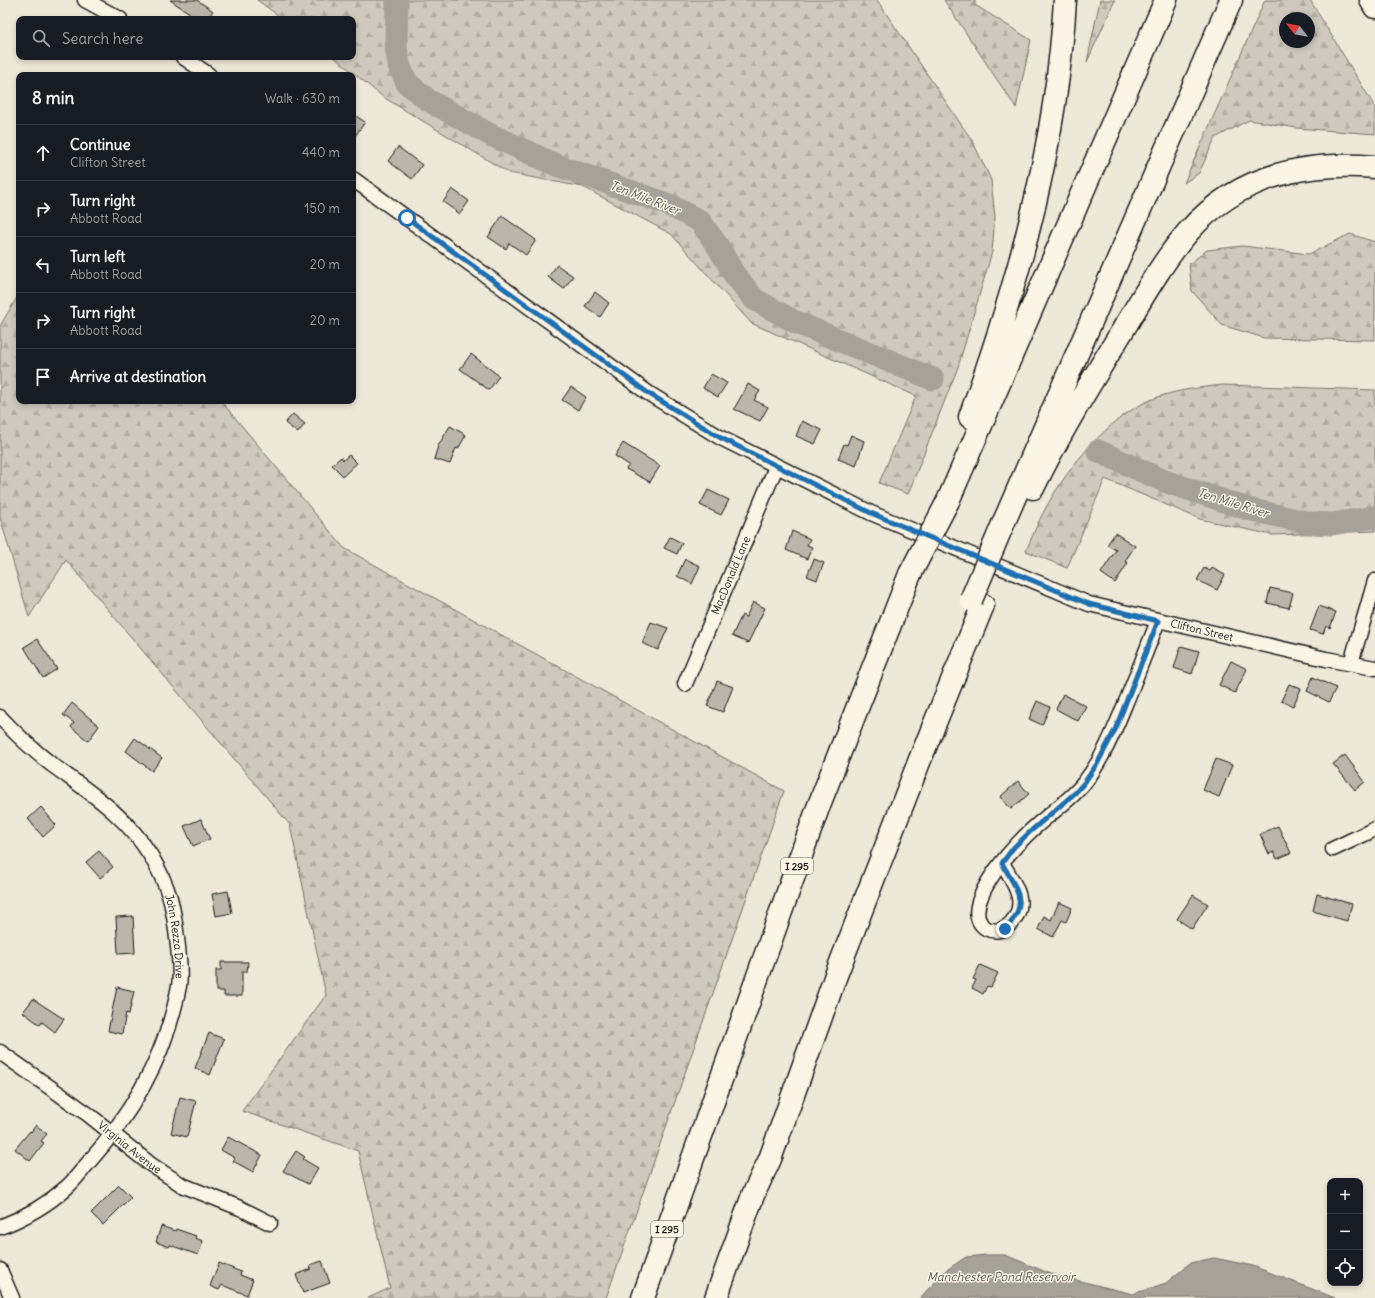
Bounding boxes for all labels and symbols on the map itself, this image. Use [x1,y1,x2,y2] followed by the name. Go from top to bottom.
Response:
[1279,12,1315,48] north arrow
[608,177,684,218] water label: Ten Mile River
[398,209,416,227] route start
[1196,485,1273,521] water label: Ten Mile River
[708,534,753,616] street label: MacDonald Lane
[1169,616,1235,644] street label: Clifton Street
[781,858,813,874] road number: I 295
[162,892,187,979] street label: John Rezza Drive
[996,920,1014,938] route end
[95,1118,164,1177] street label: Virginia Avenue
[651,1221,683,1237] road number: I 295
[927,1269,1077,1284] water label: Manchester Pond Reservoir

